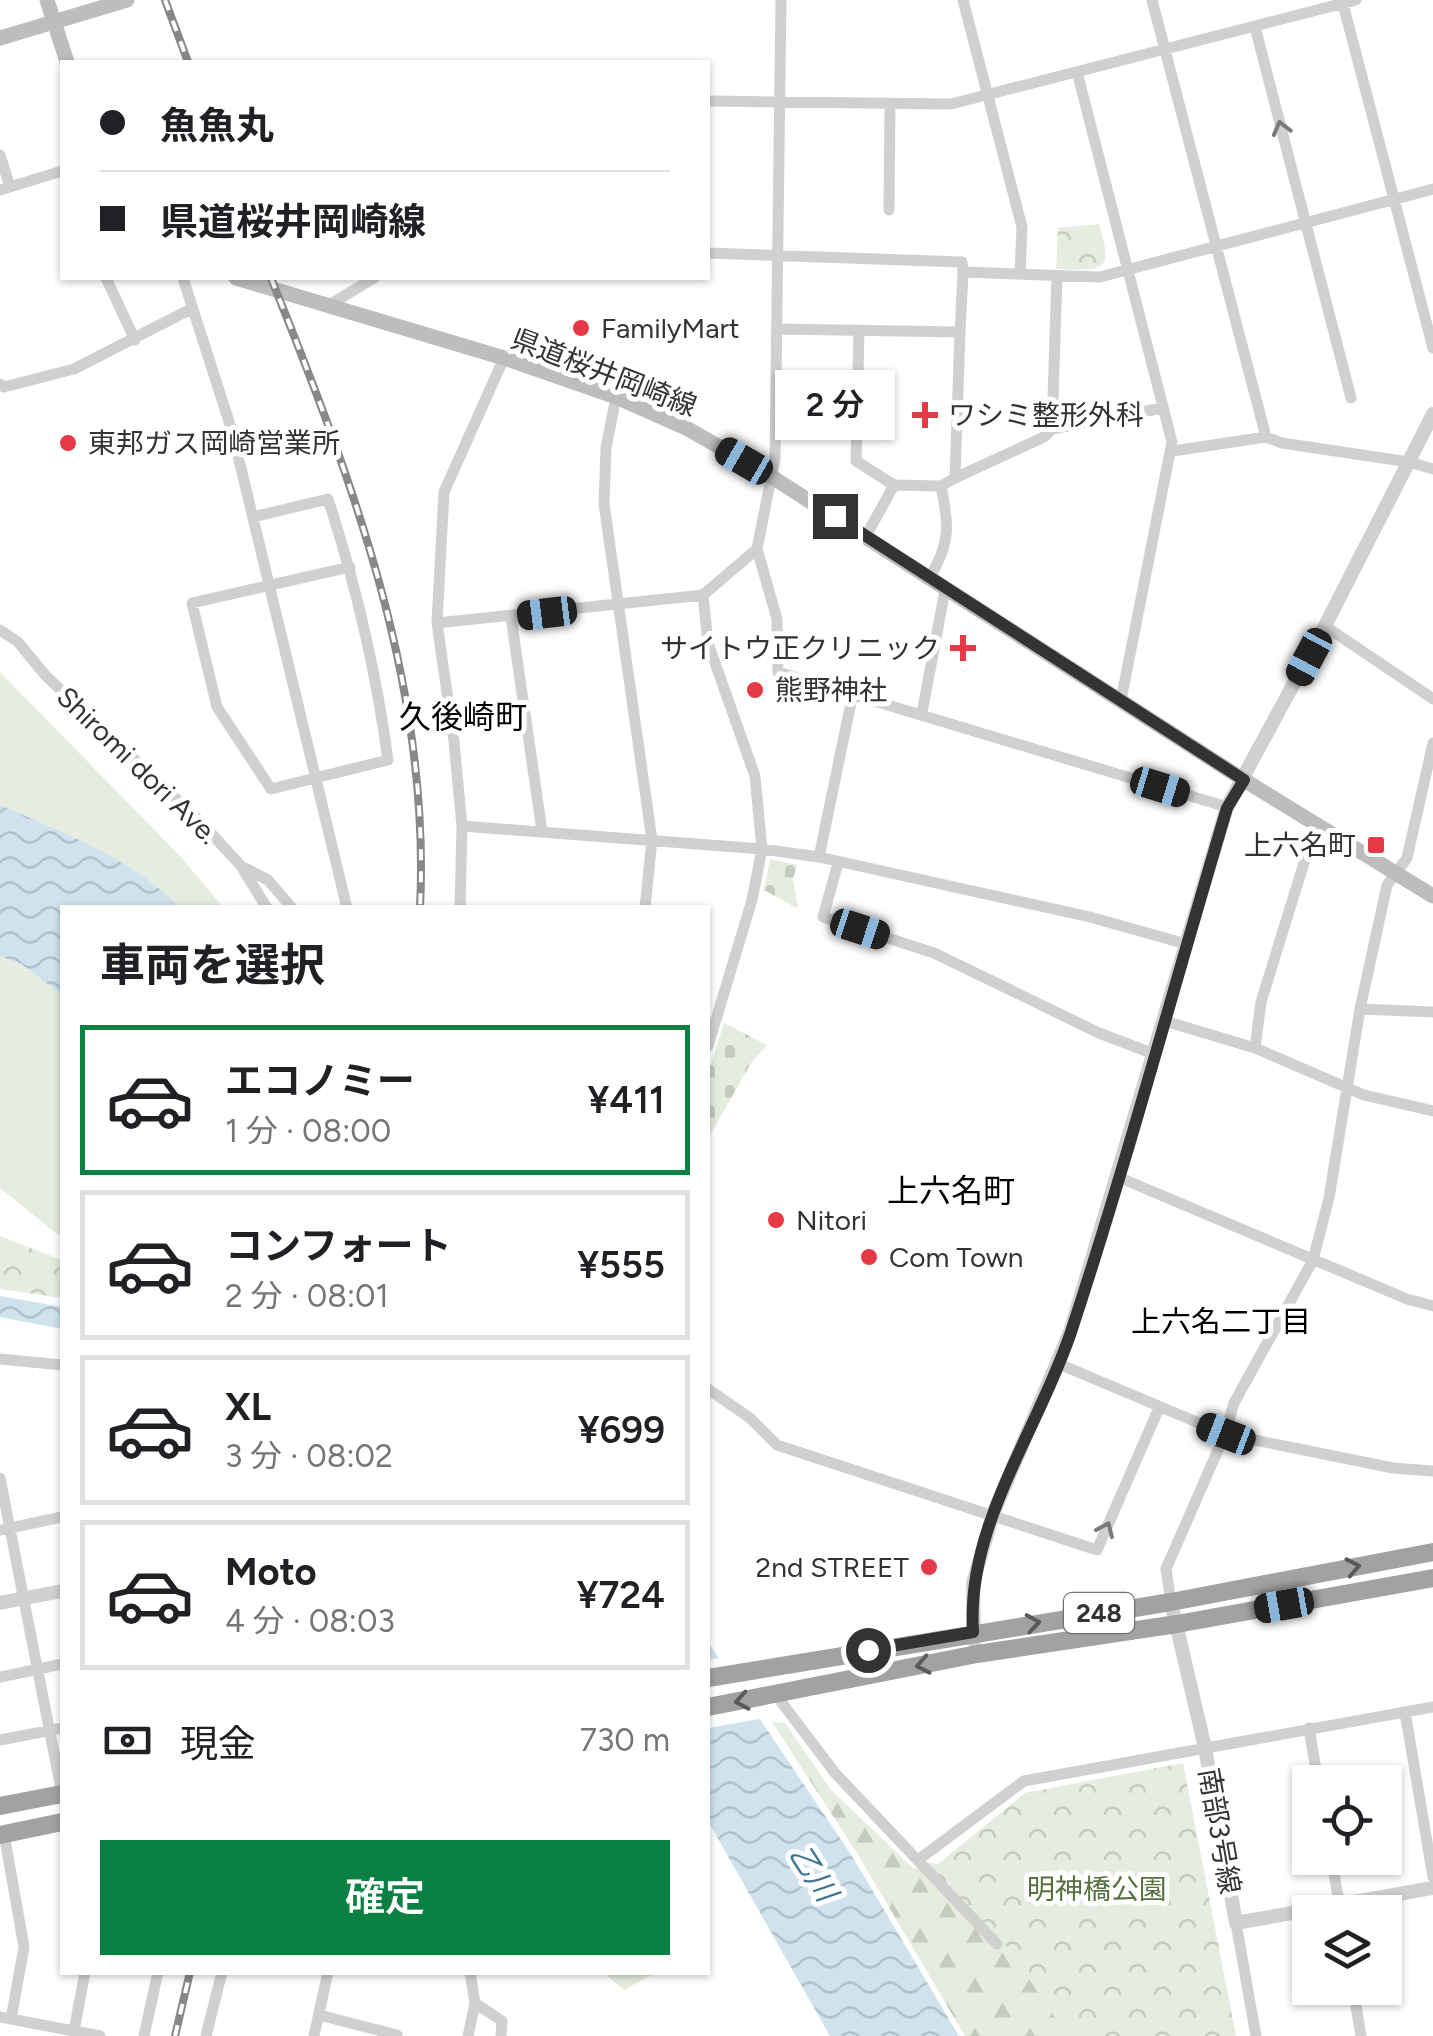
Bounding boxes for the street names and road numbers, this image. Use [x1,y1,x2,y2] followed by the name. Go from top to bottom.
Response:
[506,321,702,423] street label: 県道桜井岡崎線
[50,679,226,851] street label: Shiromi dori Ave.
[1064,1593,1134,1633] road number: 248
[1192,1765,1248,1897] street label: 南部3号線

